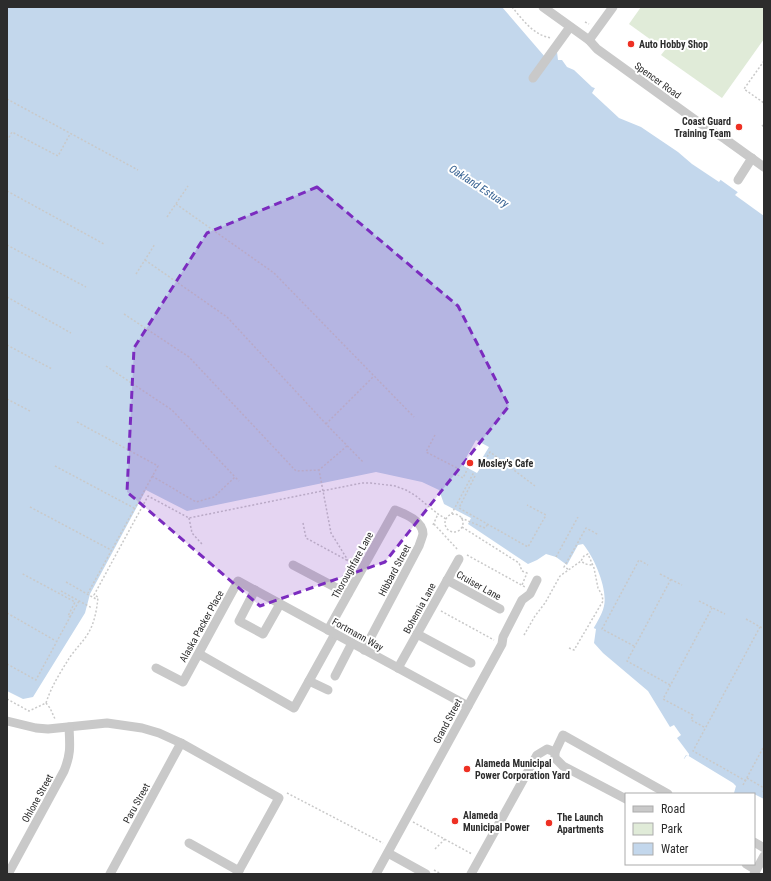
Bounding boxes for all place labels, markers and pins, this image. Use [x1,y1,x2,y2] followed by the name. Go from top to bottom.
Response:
[626,39,636,49] marker: Auto Hobby Shop
[639,39,708,50] place label: Auto Hobby Shop
[674,116,731,139] place label: Coast Guard Training Team
[734,122,744,132] marker: Coast Guard Training Team
[465,458,475,468] marker: Mosley's Cafe
[478,458,533,469] place label: Mosley's Cafe
[475,758,570,781] place label: Alameda Municipal Power Corporation Yard
[462,764,472,774] marker: Alameda Municipal Power Corporation Yard
[463,810,530,833] place label: Alameda Municipal Power
[557,812,604,835] place label: The Launch Apartments
[450,816,460,826] marker: Alameda Municipal Power
[544,818,554,828] marker: The Launch Apartments

